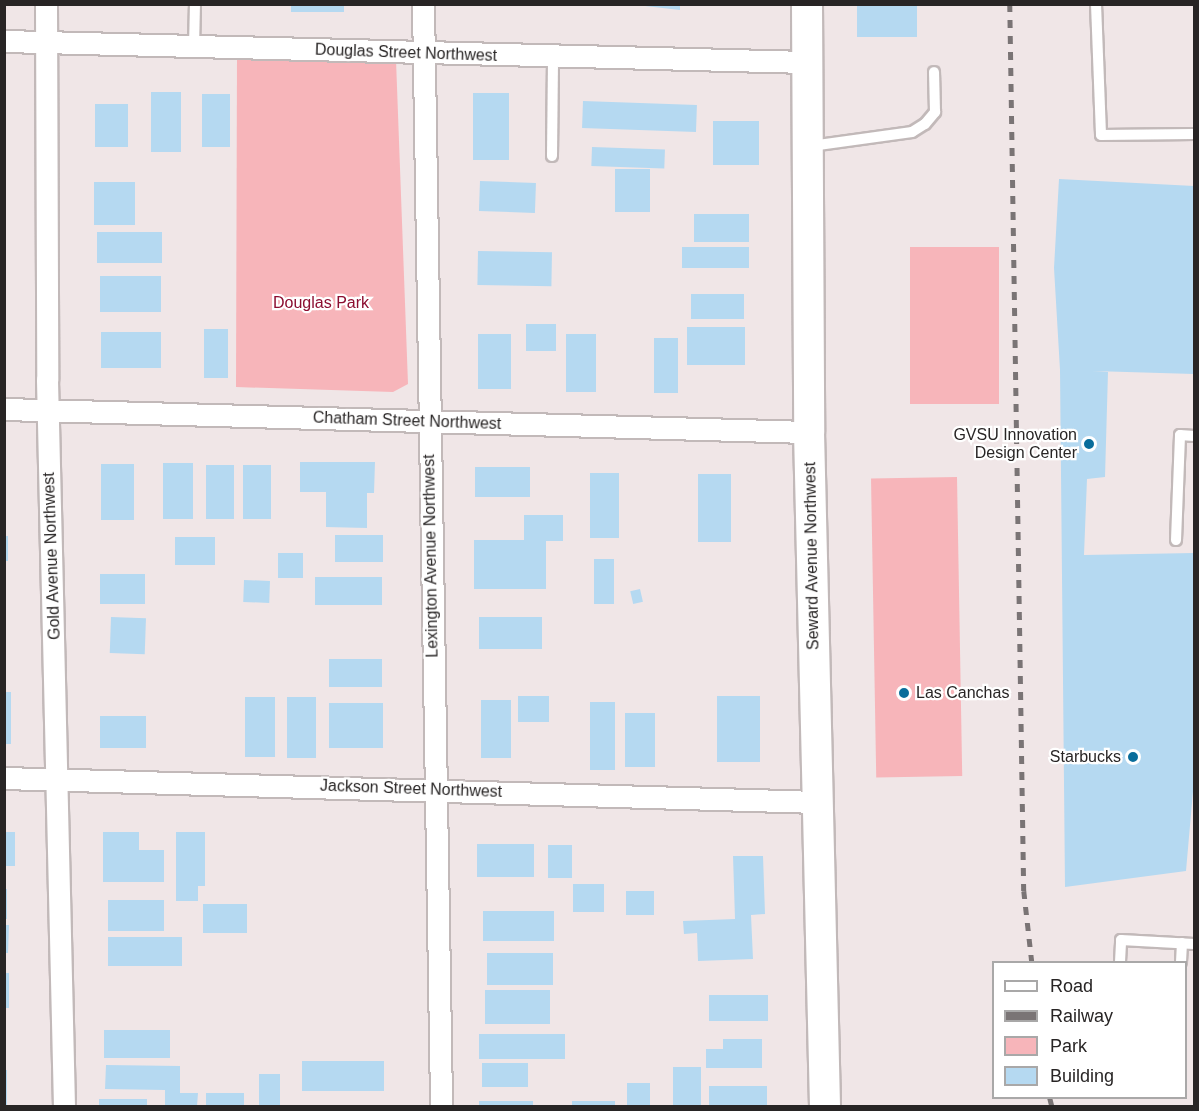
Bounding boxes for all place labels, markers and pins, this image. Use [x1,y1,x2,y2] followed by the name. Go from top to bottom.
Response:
[953,425,1077,463] place label: GVSU Innovation Design Center
[1082,437,1096,451] marker: GVSU Innovation Design Center
[916,683,1009,703] place label: Las Canchas
[897,686,911,700] marker: Las Canchas
[1050,747,1121,767] place label: Starbucks
[1126,750,1140,764] marker: Starbucks

